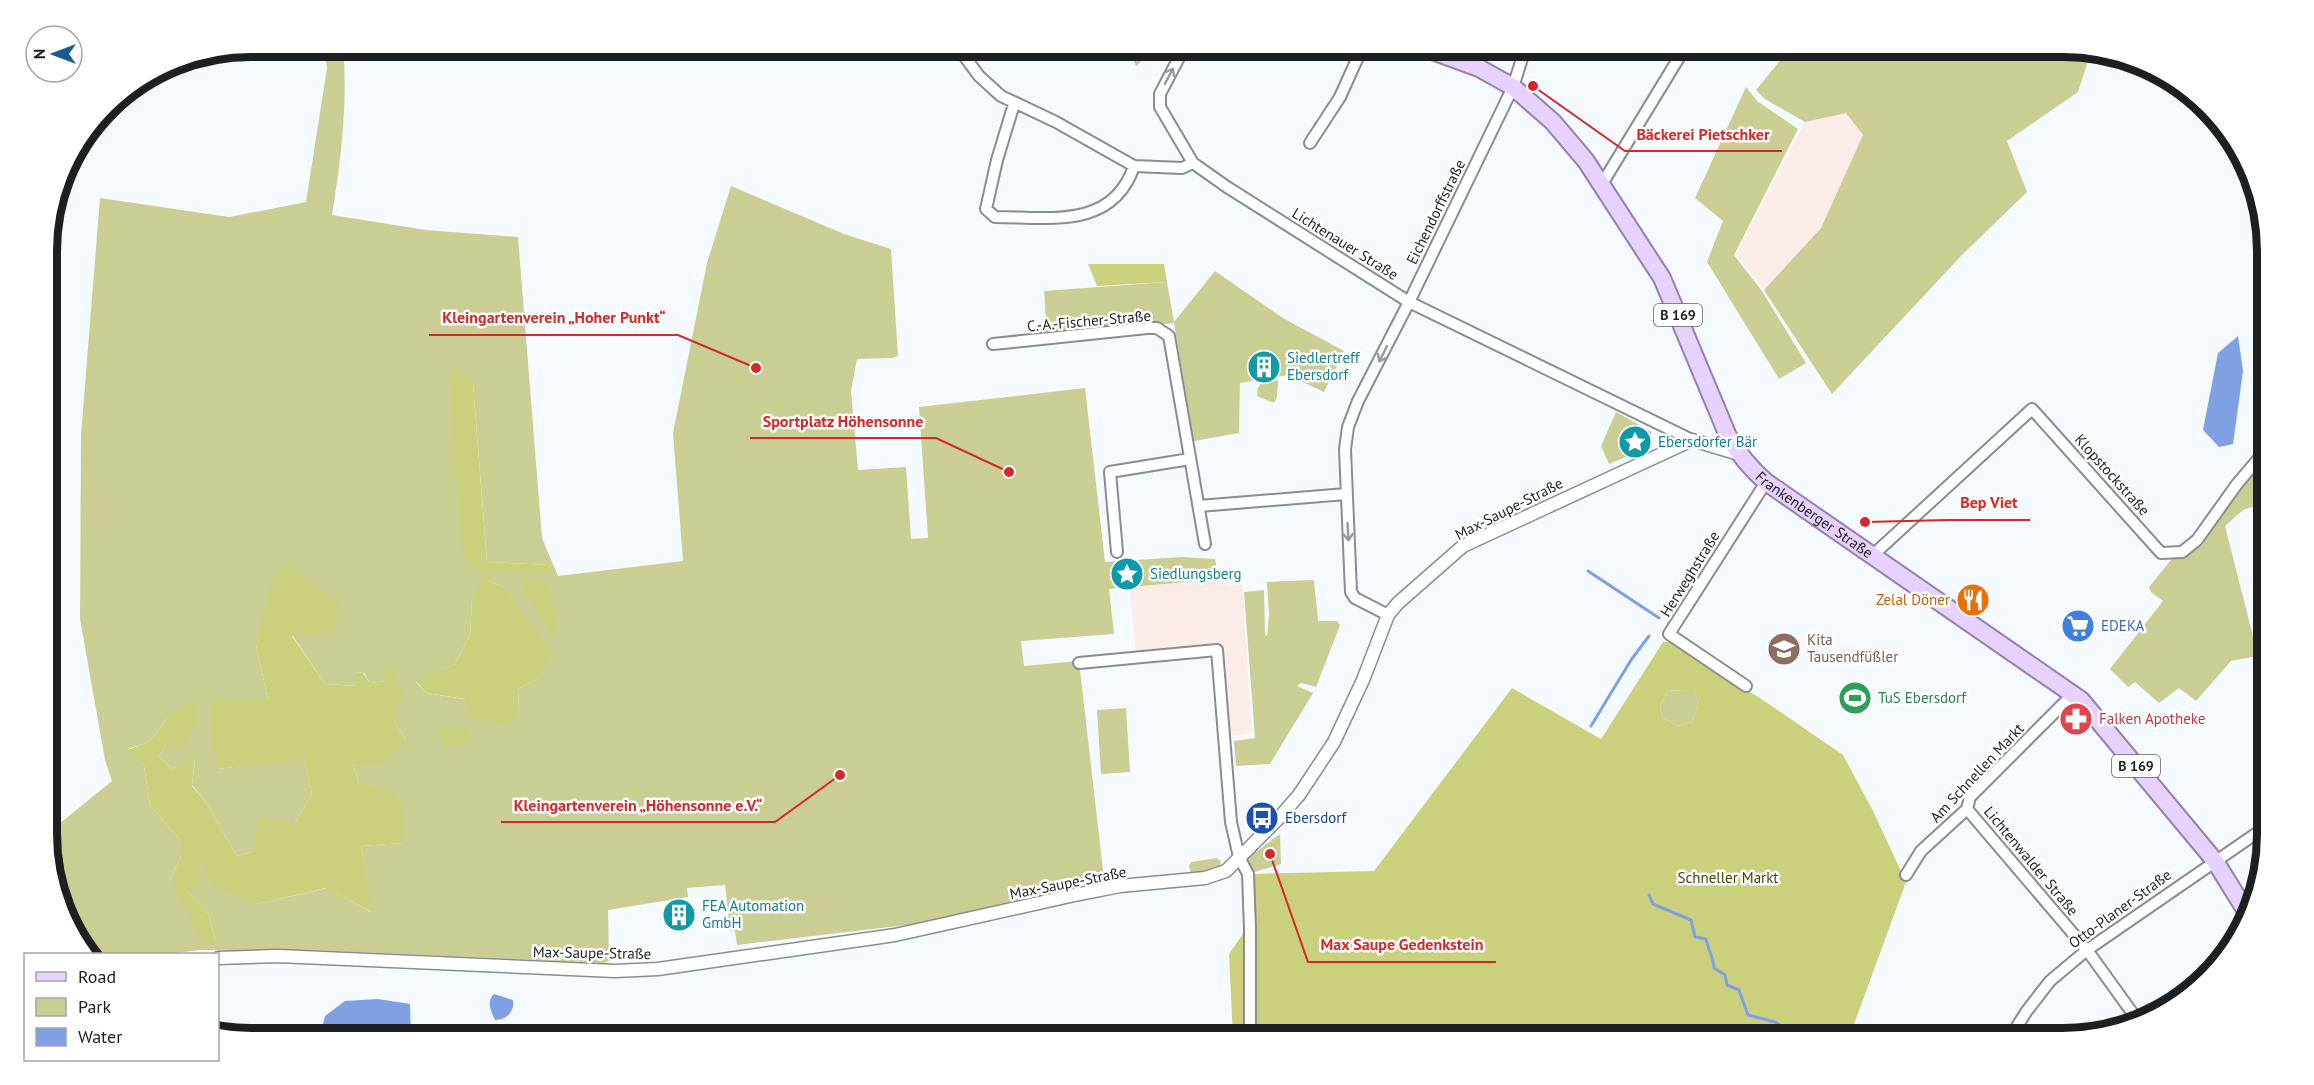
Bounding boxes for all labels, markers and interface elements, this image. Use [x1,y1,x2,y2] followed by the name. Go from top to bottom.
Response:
[24,24,84,84] north arrow
[29,49,49,59] text: N
[1163,68,1175,85] one-way arrow
[1625,117,1782,151] callout: Bäckerei Pietschker
[1636,124,1770,144] text: Bäckerei Pietschker
[1402,156,1469,267] street label: Eichendorffstraße
[1289,203,1402,284] street label: Lichtenauer Straße
[429,301,678,335] callout: Kleingartenverein „Hoher Punkt“
[1654,304,1702,326] road number: B 169
[1026,306,1152,335] street label: C.-A.-Fischer-Straße
[442,307,666,327] text: Kleingartenverein „Hoher Punkt“
[1376,345,1388,363] one-way arrow
[1287,348,1361,384] place label: Siedlertreff Ebersdorf
[1246,349,1282,385] building icon: Siedlertreff Ebersdorf
[750,404,936,438] callout: Sportplatz Höhensonne
[763,411,923,431] text: Sportplatz Höhensonne
[1617,424,1653,460] place icon: Ebersdorfer Bär
[2071,430,2154,519] street label: Klopstockstraße
[1658,432,1757,451] place label: Ebersdorfer Bär
[1751,467,1877,562] street label: Frankenberger Straße
[1452,473,1566,544] street label: Max-Saupe-Straße
[1948,486,2030,520] callout: Bep Viet
[1960,492,2018,512] text: Bep Viet
[1343,522,1354,542] one-way arrow
[1656,527,1724,620] street label: Herweghstraße
[1109,556,1145,592] place icon: Siedlungsberg
[1150,564,1242,583] place label: Siedlungsberg
[1955,582,1991,618] restaurant icon: Zelal Döner
[1876,590,1950,609] place label: Zelal Döner
[2060,608,2096,644] supermarket icon: EDEKA
[2101,616,2145,635] place label: EDEKA
[1807,630,1898,666] place label: Kita Tausendfüßler
[1766,631,1802,667] school or university icon: Kita Tausendfüßler
[1837,680,1873,716] sports icon: TuS Ebersdorf
[1878,688,1967,707] place label: TuS Ebersdorf
[2058,701,2094,737] pharmacy icon: Falken Apotheke
[2099,709,2205,728] place label: Falken Apotheke
[1926,719,2028,826] street label: Am Schnellen Markt
[2112,755,2160,777] road number: B 169
[501,788,775,822] callout: Kleingartenverein „Höhensonne e.V.“
[514,795,762,815] text: Kleingartenverein „Höhensonne e.V.“
[1244,800,1280,836] bus stop icon: Ebersdorf
[1980,802,2083,919] street label: Lichtenwalder Straße
[1285,808,1347,827] place label: Ebersdorf
[1008,862,1128,903] street label: Max-Saupe-Straße
[2065,865,2175,952] street label: Otto-Planer-Straße
[1678,868,1778,887] park label: Schneller Markt
[702,896,804,932] place label: FEA Automation GmbH
[661,897,697,933] building icon: FEA Automation GmbH
[1308,928,1496,962] callout: Max Saupe Gedenkstein
[1321,934,1483,954] text: Max Saupe Gedenkstein
[533,942,651,963] street label: Max-Saupe-Straße
[24,953,219,1061] legend
[78,965,116,988] text: Road
[78,995,111,1018] text: Park
[78,1025,122,1048] text: Water

